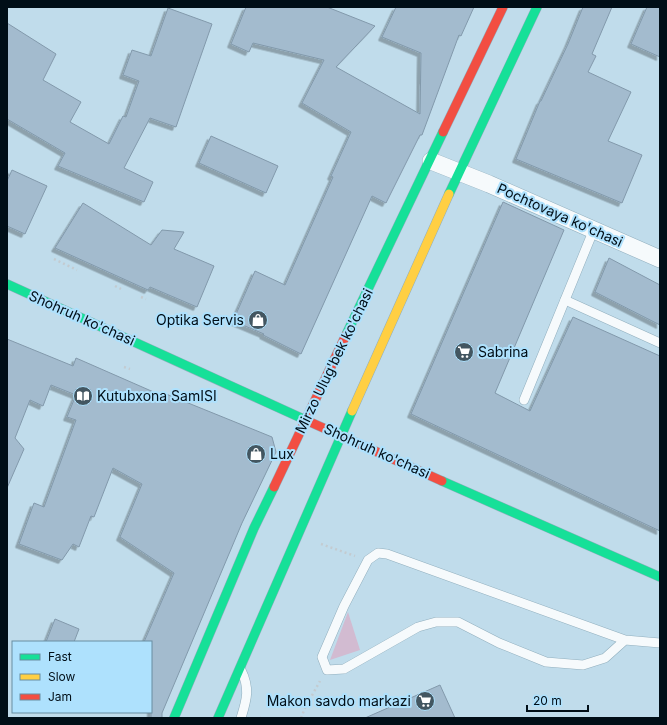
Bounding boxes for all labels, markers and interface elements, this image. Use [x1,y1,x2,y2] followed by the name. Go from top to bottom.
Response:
[495,179,626,250] street label: Pochtovaya ko'chasi
[291,286,376,436] street label: Mirzo Ulug'bek ko'chasi
[27,287,138,349] street label: Shohruh ko'chasi
[247,309,269,331] shop icon: Optika Servis
[156,311,244,328] place label: Optika Servis
[453,341,475,363] supermarket icon: Sabrina
[478,343,528,360] place label: Sabrina
[72,385,94,407] library icon: Kutubxona SamISI
[97,387,217,404] place label: Kutubxona SamISI
[322,420,433,482] street label: Shohruh ko'chasi
[245,443,267,465] shop icon: Lux
[270,445,294,462] place label: Lux
[12,641,152,713] legend
[48,649,72,664] text: Fast
[48,669,76,684] text: Slow
[527,687,588,713] scale bar
[48,689,72,704] text: Jam
[414,690,436,712] supermarket icon: Makon savdo markazi
[267,692,411,709] place label: Makon savdo markazi
[533,693,562,708] text: 20 m

